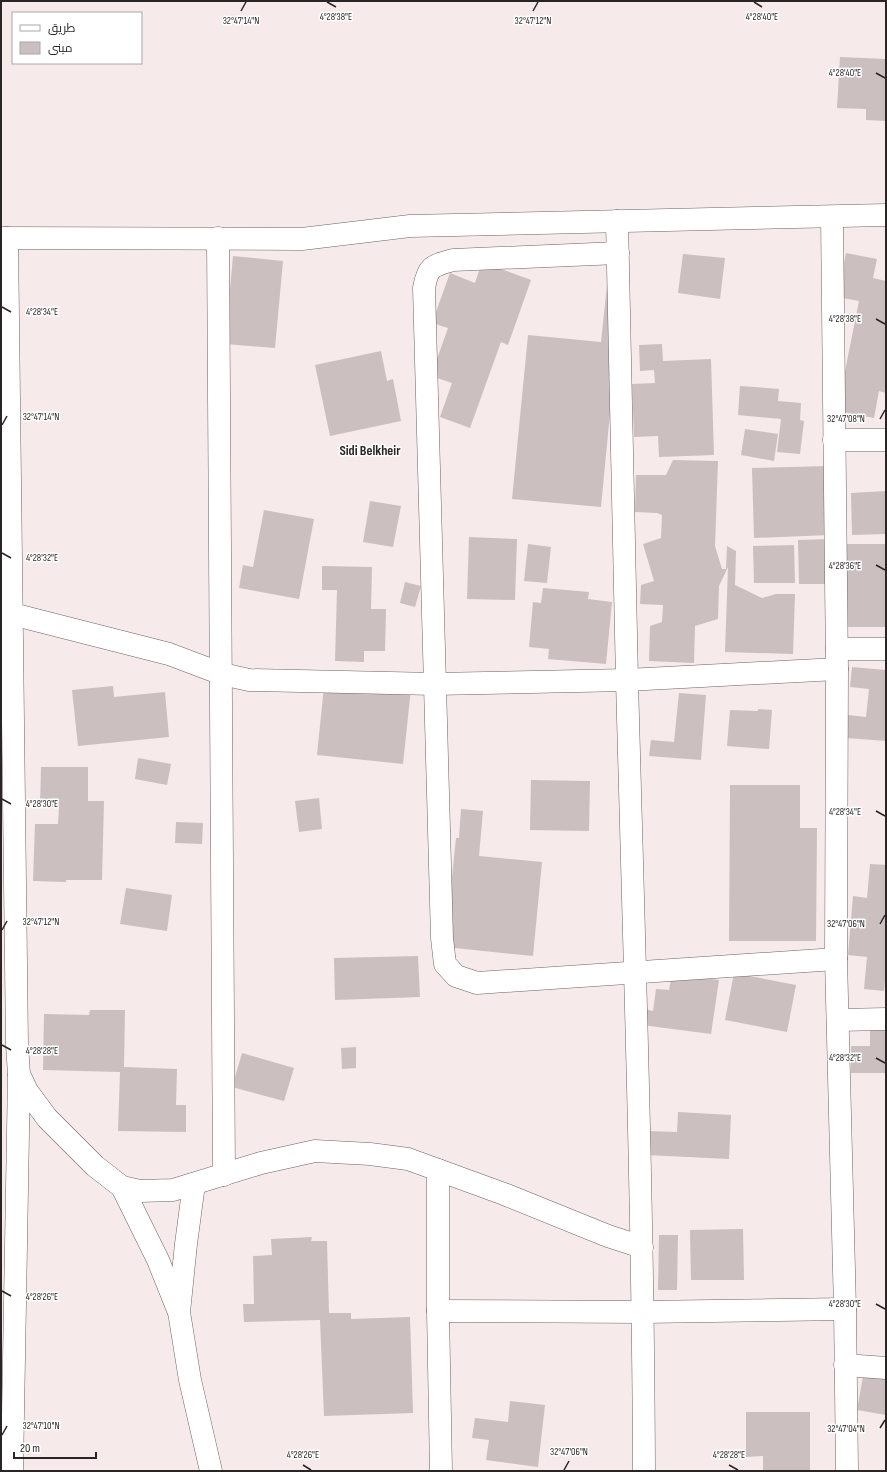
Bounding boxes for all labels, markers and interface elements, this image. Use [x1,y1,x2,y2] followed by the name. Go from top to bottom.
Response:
[320,11,352,23] text: 4°28'38"E
[746,11,778,23] text: 4°28'40"E
[12,12,142,64] legend
[223,15,259,27] text: 32°47'14"N
[515,15,551,27] text: 32°47'12"N
[48,21,76,36] text: طريق
[48,41,73,56] text: مبنى
[829,67,861,79] text: 4°28'40"E
[26,306,58,318] text: 4°28'34"E
[829,313,861,325] text: 4°28'38"E
[23,411,59,423] text: 32°47'14"N
[827,413,865,425] text: 32°47'08"N
[339,442,401,459] district label: Sidi Belkheir
[26,552,58,564] text: 4°28'32"E
[829,560,861,572] text: 4°28'36"E
[26,798,58,810] text: 4°28'30"E
[829,806,861,818] text: 4°28'34"E
[23,916,59,928] text: 32°47'12"N
[827,918,865,930] text: 32°47'06"N
[26,1045,58,1057] text: 4°28'28"E
[829,1052,861,1064] text: 4°28'32"E
[26,1291,58,1303] text: 4°28'26"E
[829,1298,861,1310] text: 4°28'30"E
[22,1420,60,1432] text: 32°47'10"N
[827,1423,865,1435] text: 32°47'04"N
[14,1434,96,1460] scale bar
[20,1441,40,1456] text: 20 m
[550,1446,588,1458] text: 32°47'06"N
[287,1449,319,1461] text: 4°28'26"E
[713,1449,745,1461] text: 4°28'28"E

